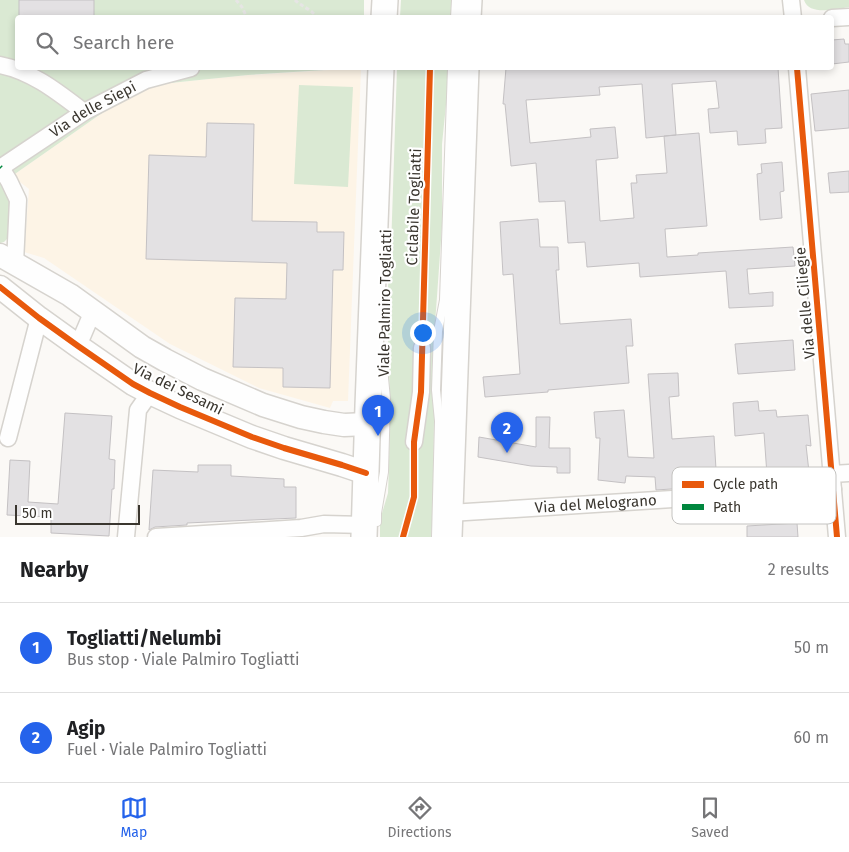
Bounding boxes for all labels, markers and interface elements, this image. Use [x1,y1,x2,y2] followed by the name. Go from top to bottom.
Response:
[15,15,834,70] search box
[33,29,61,57] icon: search
[73,31,174,54] text: Search here
[46,78,139,141] street label: Via delle Siepi
[403,148,425,266] street label: Ciclabile Togliatti
[375,229,395,377] street label: Viale Palmiro Togliatti
[791,246,819,360] street label: Via delle Ciliegie
[410,320,436,346] your location
[130,359,226,419] street label: Via dei Sesami
[362,395,394,436] pin: 1
[491,412,523,453] pin: 2
[672,467,836,524] legend
[713,476,778,493] text: Cycle path
[534,491,657,517] street label: Via del Melograno
[713,499,741,516] text: Path
[15,502,140,525] scale bar
[22,505,53,522] text: 50 m
[20,557,88,583] text: Nearby
[768,560,829,579] text: 2 results
[67,627,221,650] text: Togliatti/Nelumbi
[32,638,40,657] text: 1
[794,638,829,657] text: 50 m
[67,650,300,669] text: Bus stop · Viale Palmiro Togliatti
[67,717,105,740] text: Agip
[32,728,40,747] text: 2
[794,728,829,747] text: 60 m
[67,740,267,759] text: Fuel · Viale Palmiro Togliatti
[120,794,148,841] tab: Map
[387,794,452,841] tab: Directions
[691,794,729,841] tab: Saved

